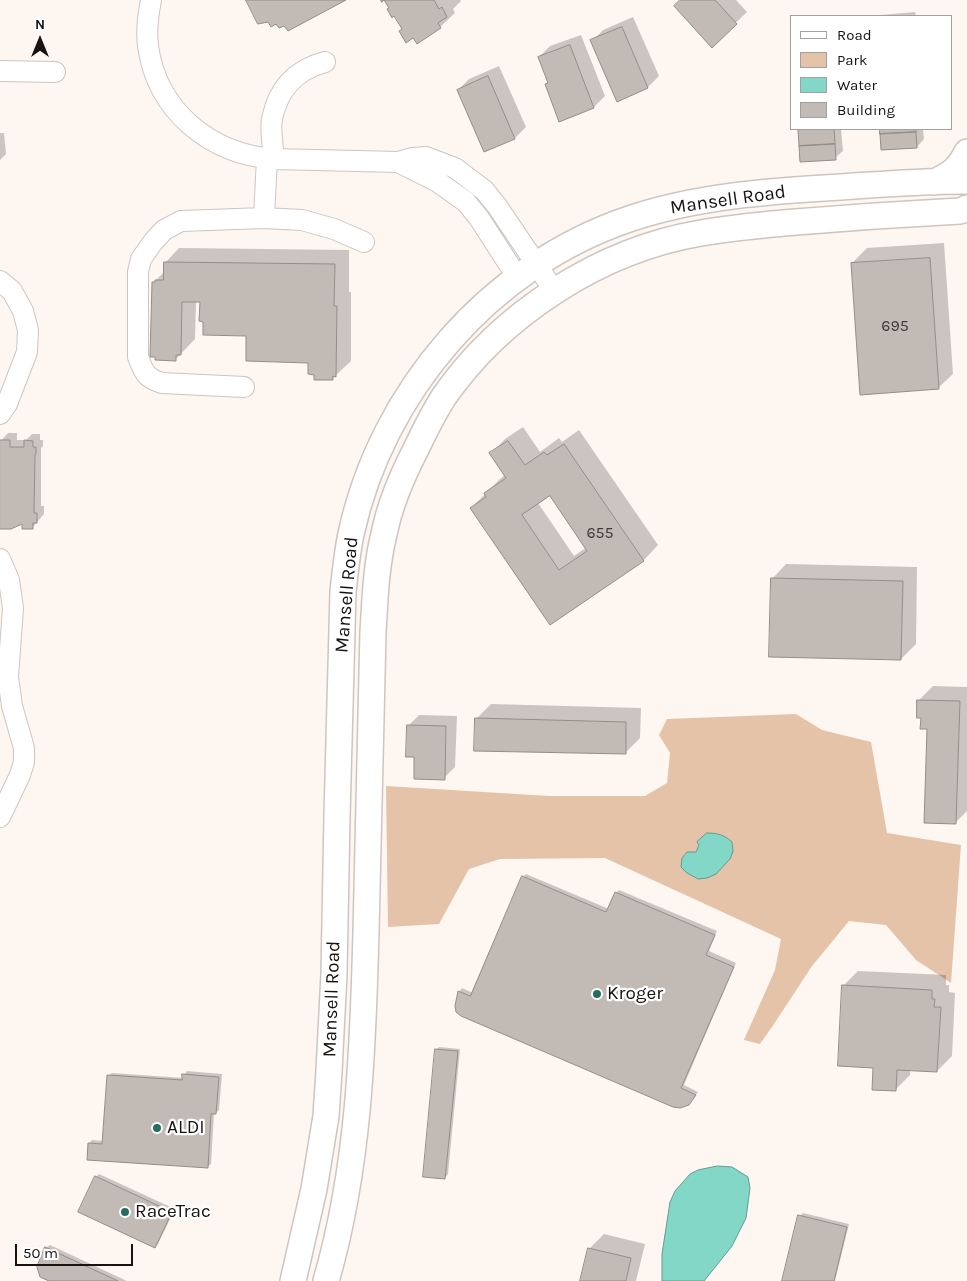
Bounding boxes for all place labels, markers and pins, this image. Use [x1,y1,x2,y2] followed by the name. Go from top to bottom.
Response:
[607,983,663,1005] place label: Kroger
[591,988,603,1000] marker: Kroger
[167,1117,205,1139] place label: ALDI
[151,1122,163,1134] marker: ALDI
[135,1201,211,1223] place label: RaceTrac
[119,1206,131,1218] marker: RaceTrac

